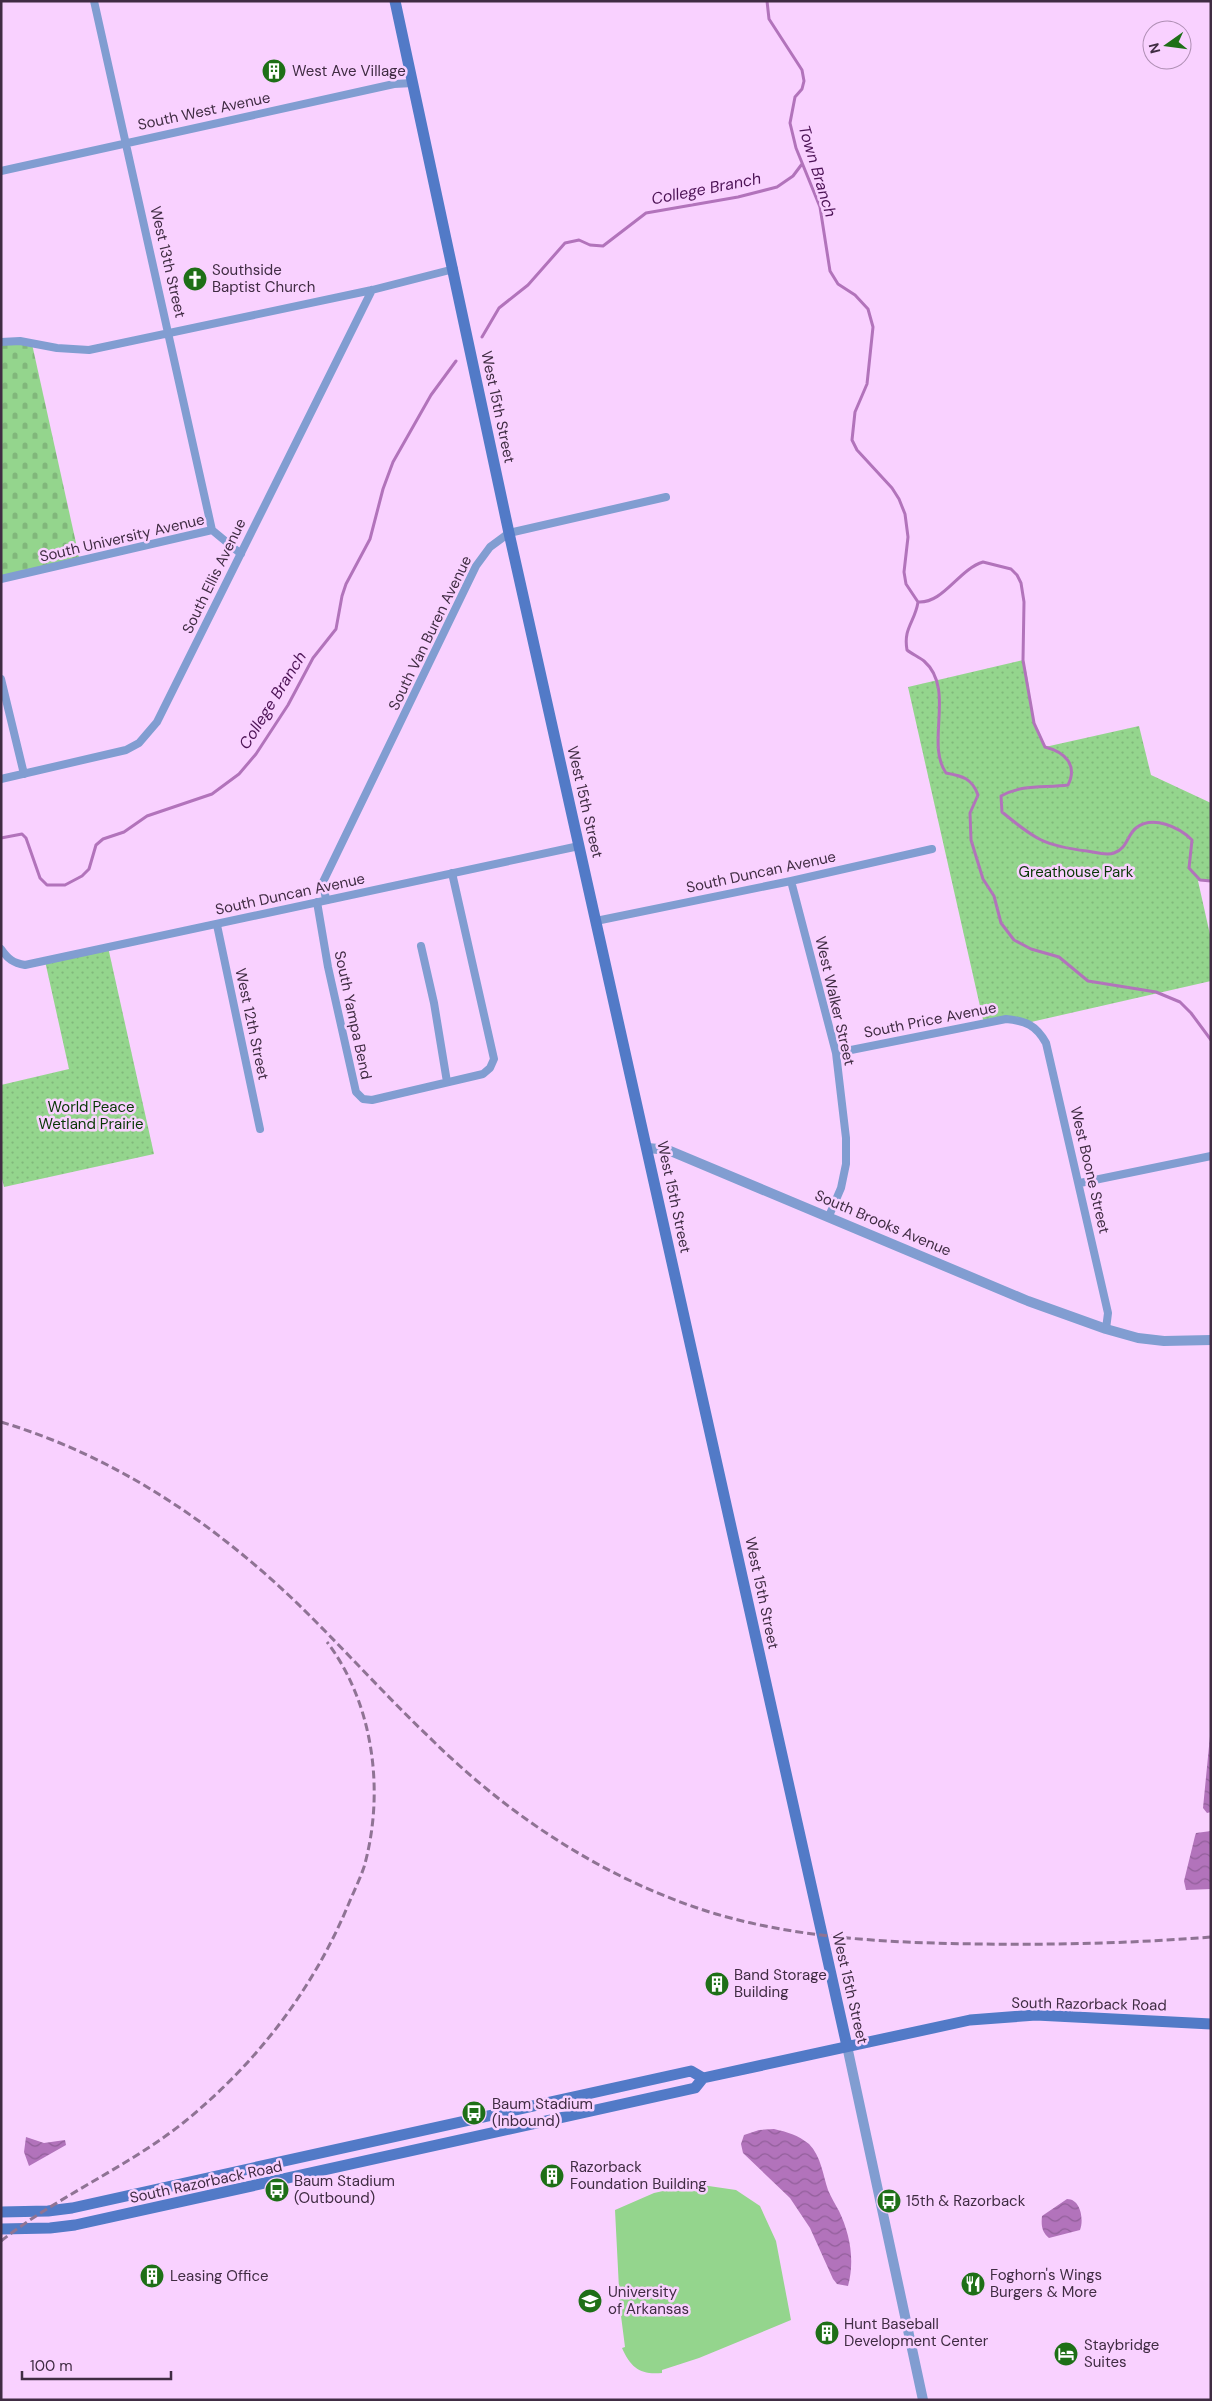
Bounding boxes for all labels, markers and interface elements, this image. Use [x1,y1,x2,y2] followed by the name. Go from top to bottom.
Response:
[1142,20,1192,70] north arrow
[1144,41,1164,55] text: N
[261,58,287,84] building icon: West Ave Village
[292,61,406,81] place label: West Ave Village
[136,87,272,135] street label: South West Avenue
[794,123,841,220] water label: Town Branch
[649,168,763,209] water label: College Branch
[145,204,191,320] street label: West 13th Street
[212,260,315,297] place label: Southside Baptist Church
[182,266,208,292] church icon: Southside Baptist Church
[476,349,520,465] street label: West 15th Street
[38,509,206,567] street label: South University Avenue
[177,515,251,637] street label: South Ellis Avenue
[384,552,476,714] street label: South Van Buren Avenue
[234,647,311,753] water label: College Branch
[562,744,608,860] street label: West 15th Street
[684,846,838,898] street label: South Duncan Avenue
[1019,862,1134,882] park label: Greathouse Park
[213,868,367,920] street label: South Duncan Avenue
[810,934,860,1068] street label: West Walker Street
[330,949,376,1081] street label: South Yampa Bend
[230,966,274,1082] street label: West 12th Street
[862,997,998,1043] street label: South Price Avenue
[38,1097,144,1134] park label: World Peace Wetland Prairie
[1066,1105,1114,1236] street label: West Boone Street
[652,1139,696,1255] street label: West 15th Street
[812,1185,954,1261] street label: South Brooks Avenue
[740,1535,784,1651] street label: West 15th Street
[827,1930,873,2046] street label: West 15th Street
[734,1965,827,2002] place label: Band Storage Building
[704,1971,730,1997] building icon: Band Storage Building
[1011,1993,1167,2015] street label: South Razorback Road
[492,2094,593,2131] place label: Baum Stadium (Inbound)
[461,2100,487,2126] bus stop icon: Baum Stadium (Inbound)
[128,2156,284,2208] street label: South Razorback Road
[570,2157,707,2194] place label: Razorback Foundation Building
[539,2163,565,2189] building icon: Razorback Foundation Building
[294,2171,395,2208] place label: Baum Stadium (Outbound)
[264,2177,290,2203] bus stop icon: Baum Stadium (Outbound)
[876,2188,902,2214] bus stop icon: 15th & Razorback
[906,2191,1026,2211] place label: 15th & Razorback
[139,2263,165,2289] building icon: Leasing Office
[990,2265,1102,2302] place label: Foghorn's Wings Burgers & More
[170,2266,269,2286] place label: Leasing Office
[960,2271,986,2297] restaurant icon: Foghorn's Wings Burgers & More
[608,2282,689,2319] place label: University of Arkansas
[577,2288,603,2314] school or university icon: University of Arkansas
[844,2314,989,2351] place label: Hunt Baseball Development Center
[814,2320,840,2346] building icon: Hunt Baseball Development Center
[1084,2335,1159,2372] place label: Staybridge Suites
[1053,2341,1079,2367] hotel icon: Staybridge Suites
[22,2348,171,2380] scale bar
[30,2356,73,2376] text: 100 m

